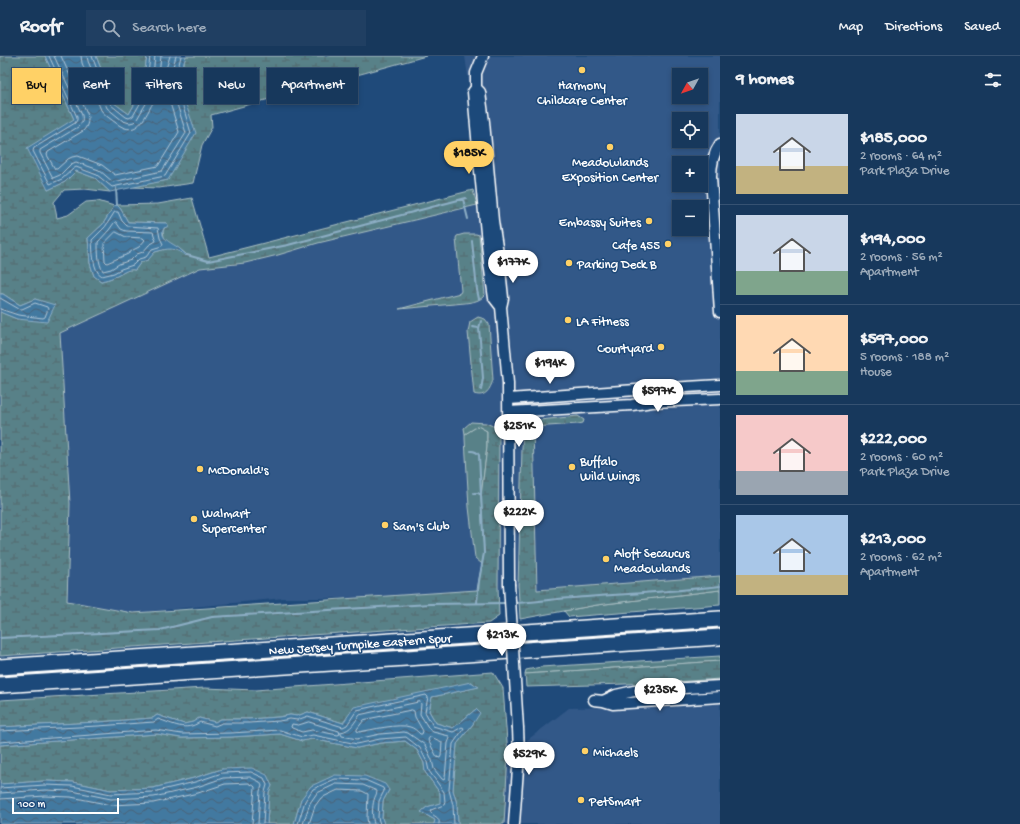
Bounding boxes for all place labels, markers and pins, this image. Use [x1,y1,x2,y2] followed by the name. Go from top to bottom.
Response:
[577,65,587,75] marker: Harmony Childcare Center
[537,79,628,109] place label: Harmony Childcare Center
[441,141,497,175] pin: $185K
[605,142,615,152] marker: Meadowlands Exposition Center
[562,156,660,186] place label: Meadowlands Exposition Center
[559,216,642,231] place label: Embassy Suites
[644,216,654,226] marker: Embassy Suites
[612,239,660,254] place label: Cafe 455
[663,239,673,249] marker: Cafe 455
[485,250,541,284] pin: $177K
[564,258,574,268] marker: Parking Deck B
[576,258,657,273] place label: Parking Deck B
[563,315,573,325] marker: LA Fitness
[576,315,630,330] place label: LA Fitness
[597,342,654,357] place label: Courtyard
[656,342,666,352] marker: Courtyard
[522,351,578,385] pin: $194K
[630,379,686,413] pin: $597K
[491,414,547,448] pin: $251K
[579,455,641,485] place label: Buffalo Wild Wings
[567,462,577,472] marker: Buffalo Wild Wings
[195,464,205,474] marker: McDonald's
[208,464,270,479] place label: McDonald's
[491,500,547,534] pin: $222K
[202,507,267,537] place label: Walmart Supercenter
[189,514,199,524] marker: Walmart Supercenter
[380,520,390,530] marker: Sam's Club
[393,520,450,535] place label: Sam's Club
[614,547,691,577] place label: Aloft Secaucus Meadowlands
[601,554,611,564] marker: Aloft Secaucus Meadowlands
[474,623,530,657] pin: $213K
[632,678,688,712] pin: $235K
[501,742,557,776] pin: $529K
[580,746,590,756] marker: Michaels
[593,746,639,761] place label: Michaels
[576,795,586,805] marker: PetSmart
[588,795,642,810] place label: PetSmart

